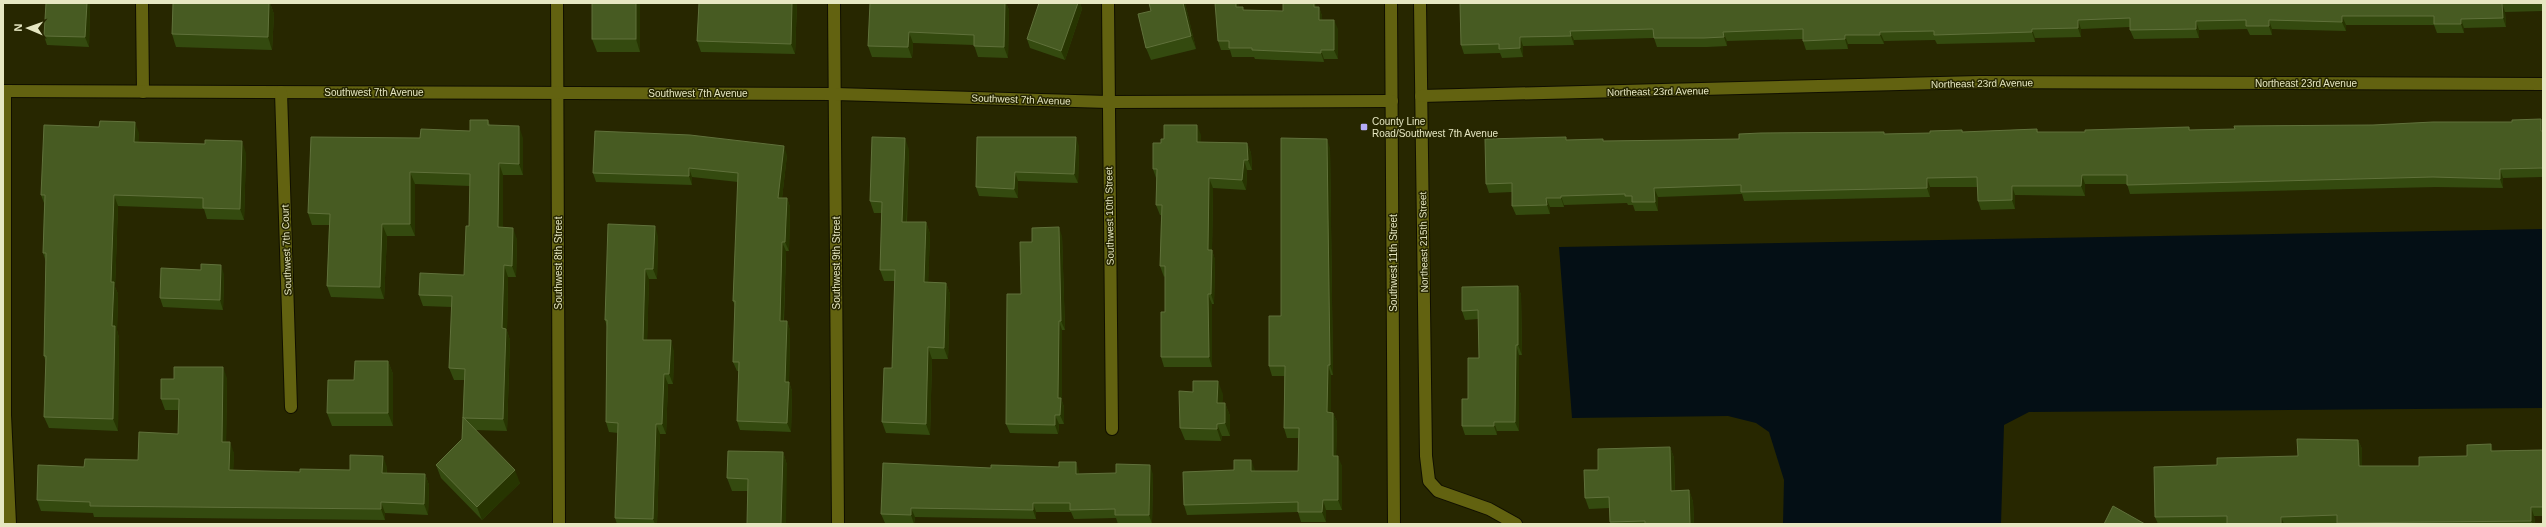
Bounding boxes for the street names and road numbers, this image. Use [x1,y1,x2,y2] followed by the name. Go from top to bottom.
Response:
[1931,77,2034,90] street label: Northeast 23rd Avenue
[2255,78,2357,89] street label: Northeast 23rd Avenue
[1607,85,1710,98] street label: Northeast 23rd Avenue
[324,87,424,98] street label: Southwest 7th Avenue
[648,88,748,99] street label: Southwest 7th Avenue
[971,92,1071,107] street label: Southwest 7th Avenue
[1103,166,1116,265] street label: Southwest 10th Street
[1417,191,1430,292] street label: Northeast 215th Street
[279,204,294,295] street label: Southwest 7th Court
[1388,214,1399,312] street label: Southwest 11th Street
[553,216,564,309] street label: Southwest 8th Street
[831,216,842,309] street label: Southwest 9th Street

